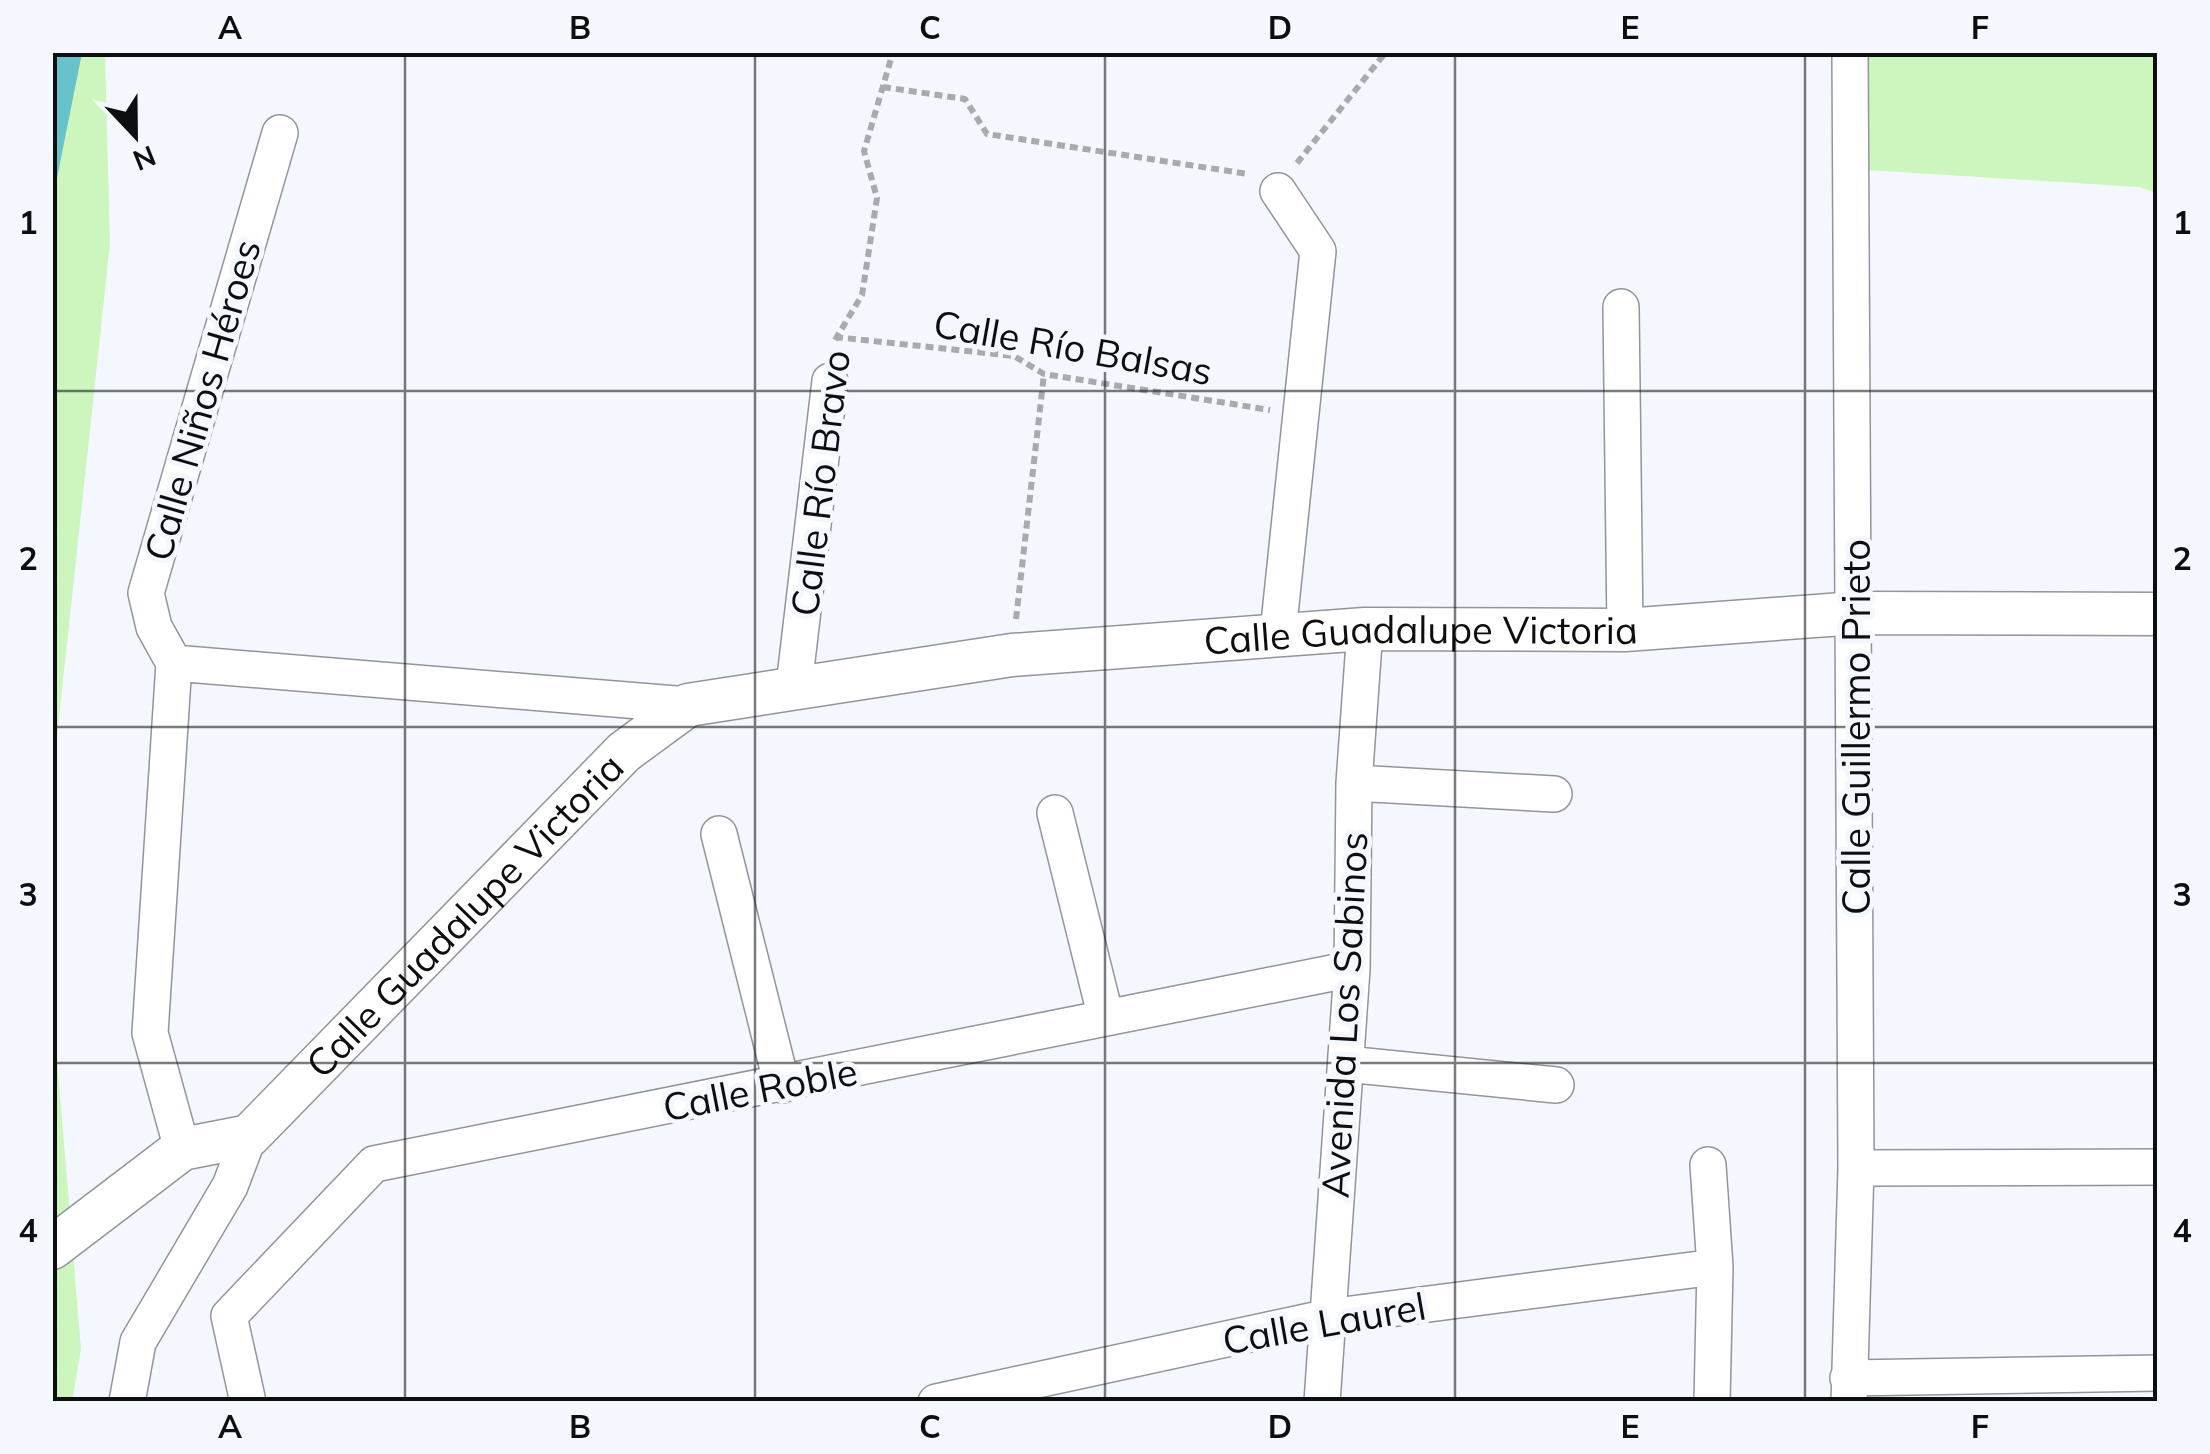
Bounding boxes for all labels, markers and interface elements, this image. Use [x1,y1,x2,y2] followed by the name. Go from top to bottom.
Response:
[218,7,242,47] text: A
[569,7,591,47] text: B
[919,7,941,47] text: C
[1268,7,1292,47] text: D
[1620,7,1640,47] text: E
[1971,7,1989,47] text: F
[85,85,185,185] north arrow
[128,138,161,179] text: N
[18,202,38,242] text: 1
[2172,202,2192,242] text: 1
[133,234,271,566] street label: Calle Niños Héroes
[930,299,1216,395] street label: Calle Río Balsas
[780,347,860,619] street label: Calle Río Bravo
[18,538,38,578] text: 2
[2172,538,2192,578] text: 2
[1832,539,1880,915] street label: Calle Guillermo Prieto
[1202,605,1639,665] street label: Calle Guadalupe Victoria
[296,743,633,1088] street label: Calle Guadalupe Victoria
[1310,831,1378,1199] street label: Avenida Los Sabinos
[18,874,38,914] text: 3
[2172,874,2192,914] text: 3
[659,1047,861,1131] street label: Calle Roble
[18,1210,38,1250] text: 4
[2172,1210,2192,1250] text: 4
[1219,1282,1429,1364] street label: Calle Laurel
[218,1406,242,1446] text: A
[569,1406,591,1446] text: B
[919,1406,941,1446] text: C
[1268,1406,1292,1446] text: D
[1620,1406,1640,1446] text: E
[1971,1406,1989,1446] text: F

